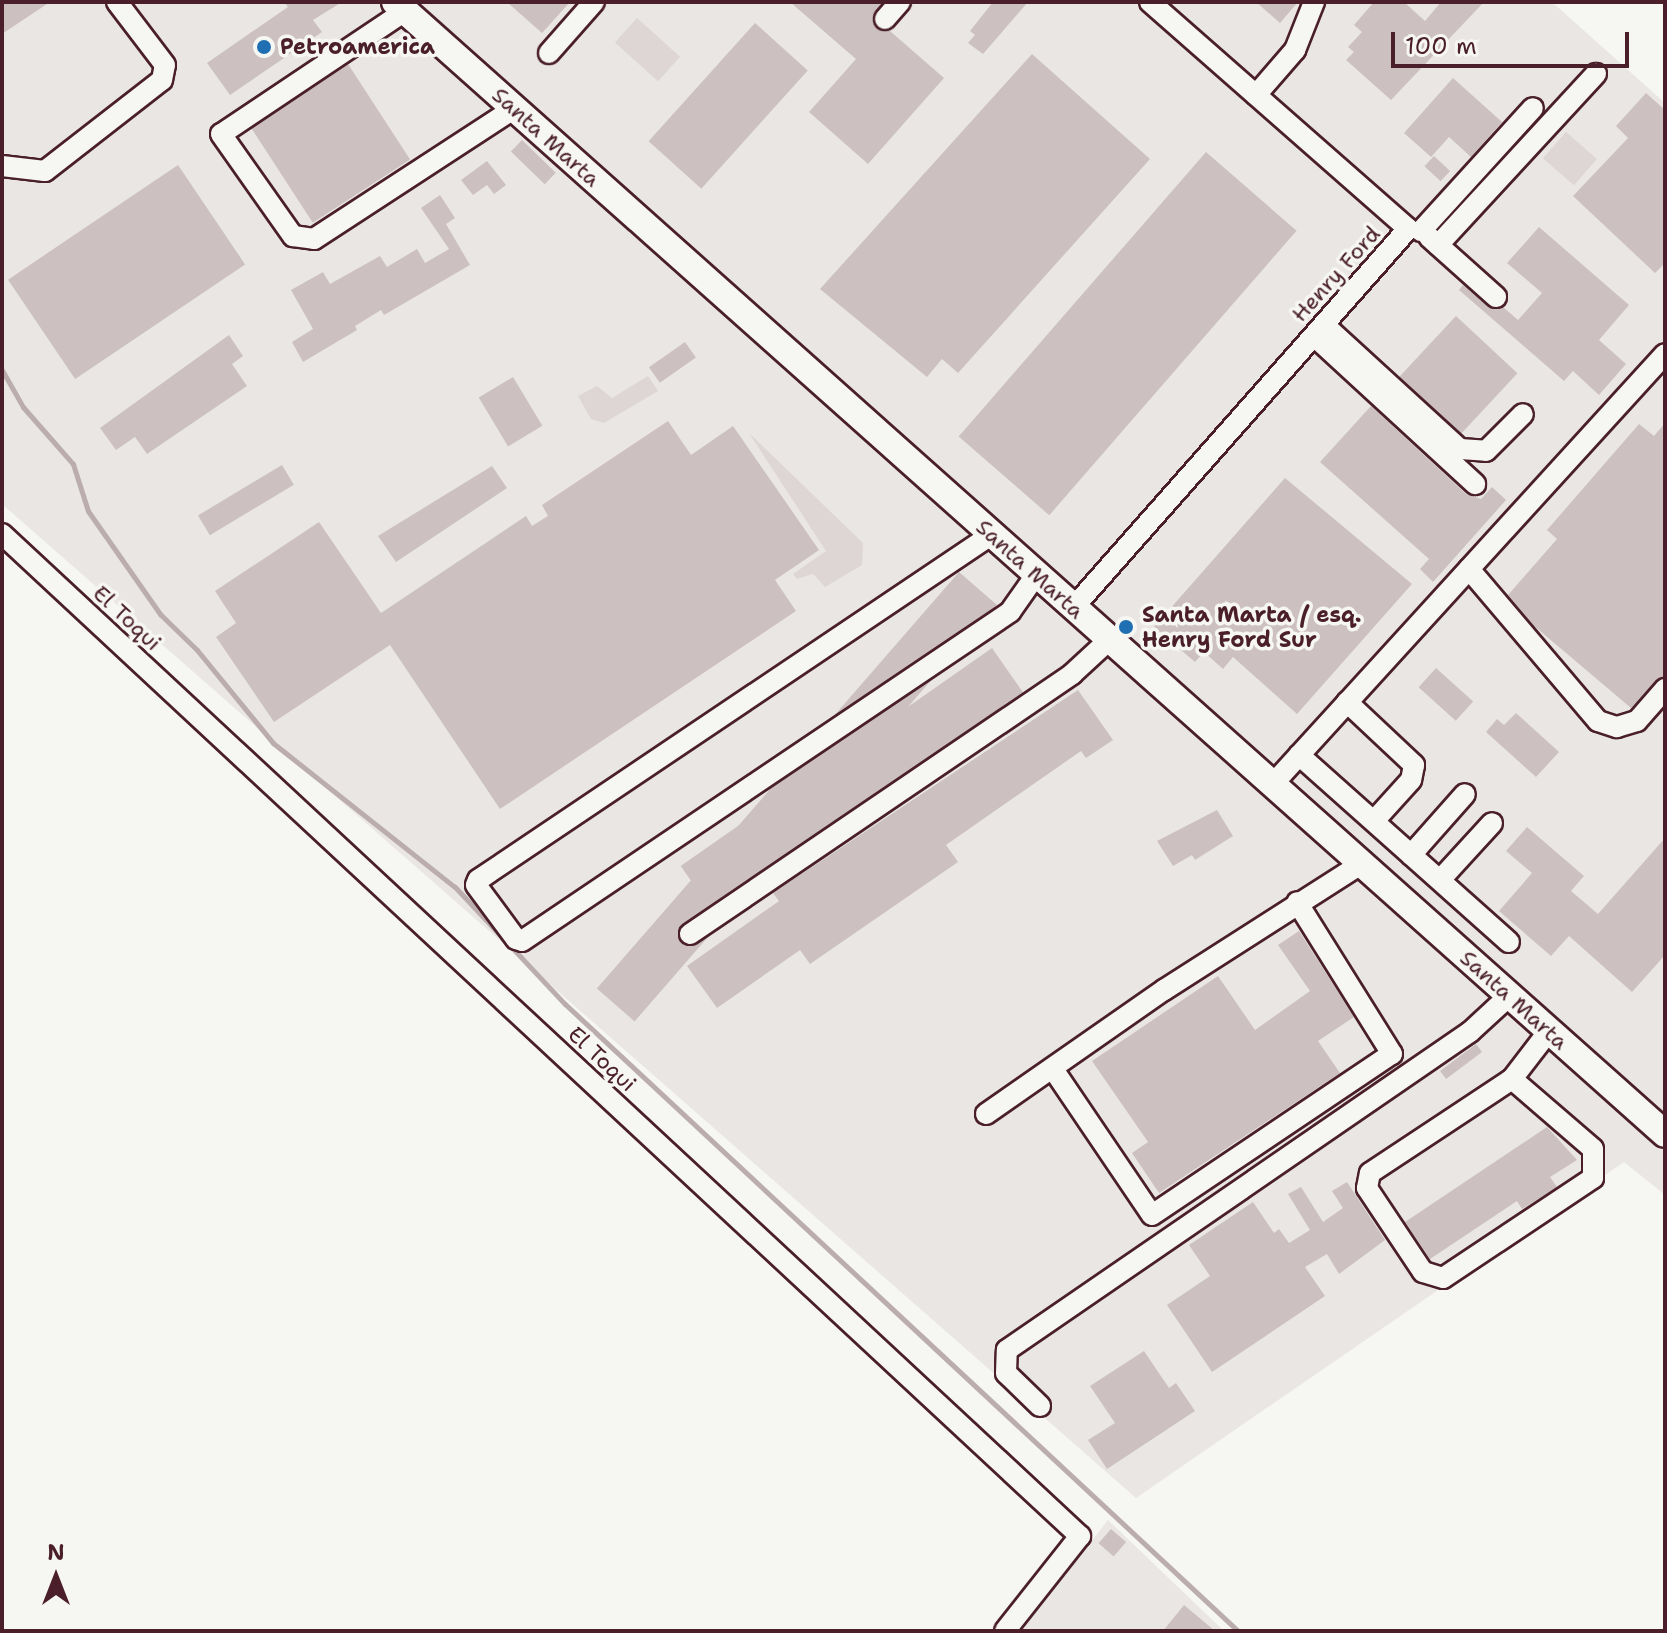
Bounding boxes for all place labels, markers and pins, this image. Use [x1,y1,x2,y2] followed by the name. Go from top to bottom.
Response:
[280,34,435,60] place label: Petroamerica
[255,38,273,56] marker: Petroamerica
[1142,601,1361,652] place label: Santa Marta / esq. Henry Ford Sur
[1117,618,1135,636] marker: Santa Marta / esq. Henry Ford Sur

